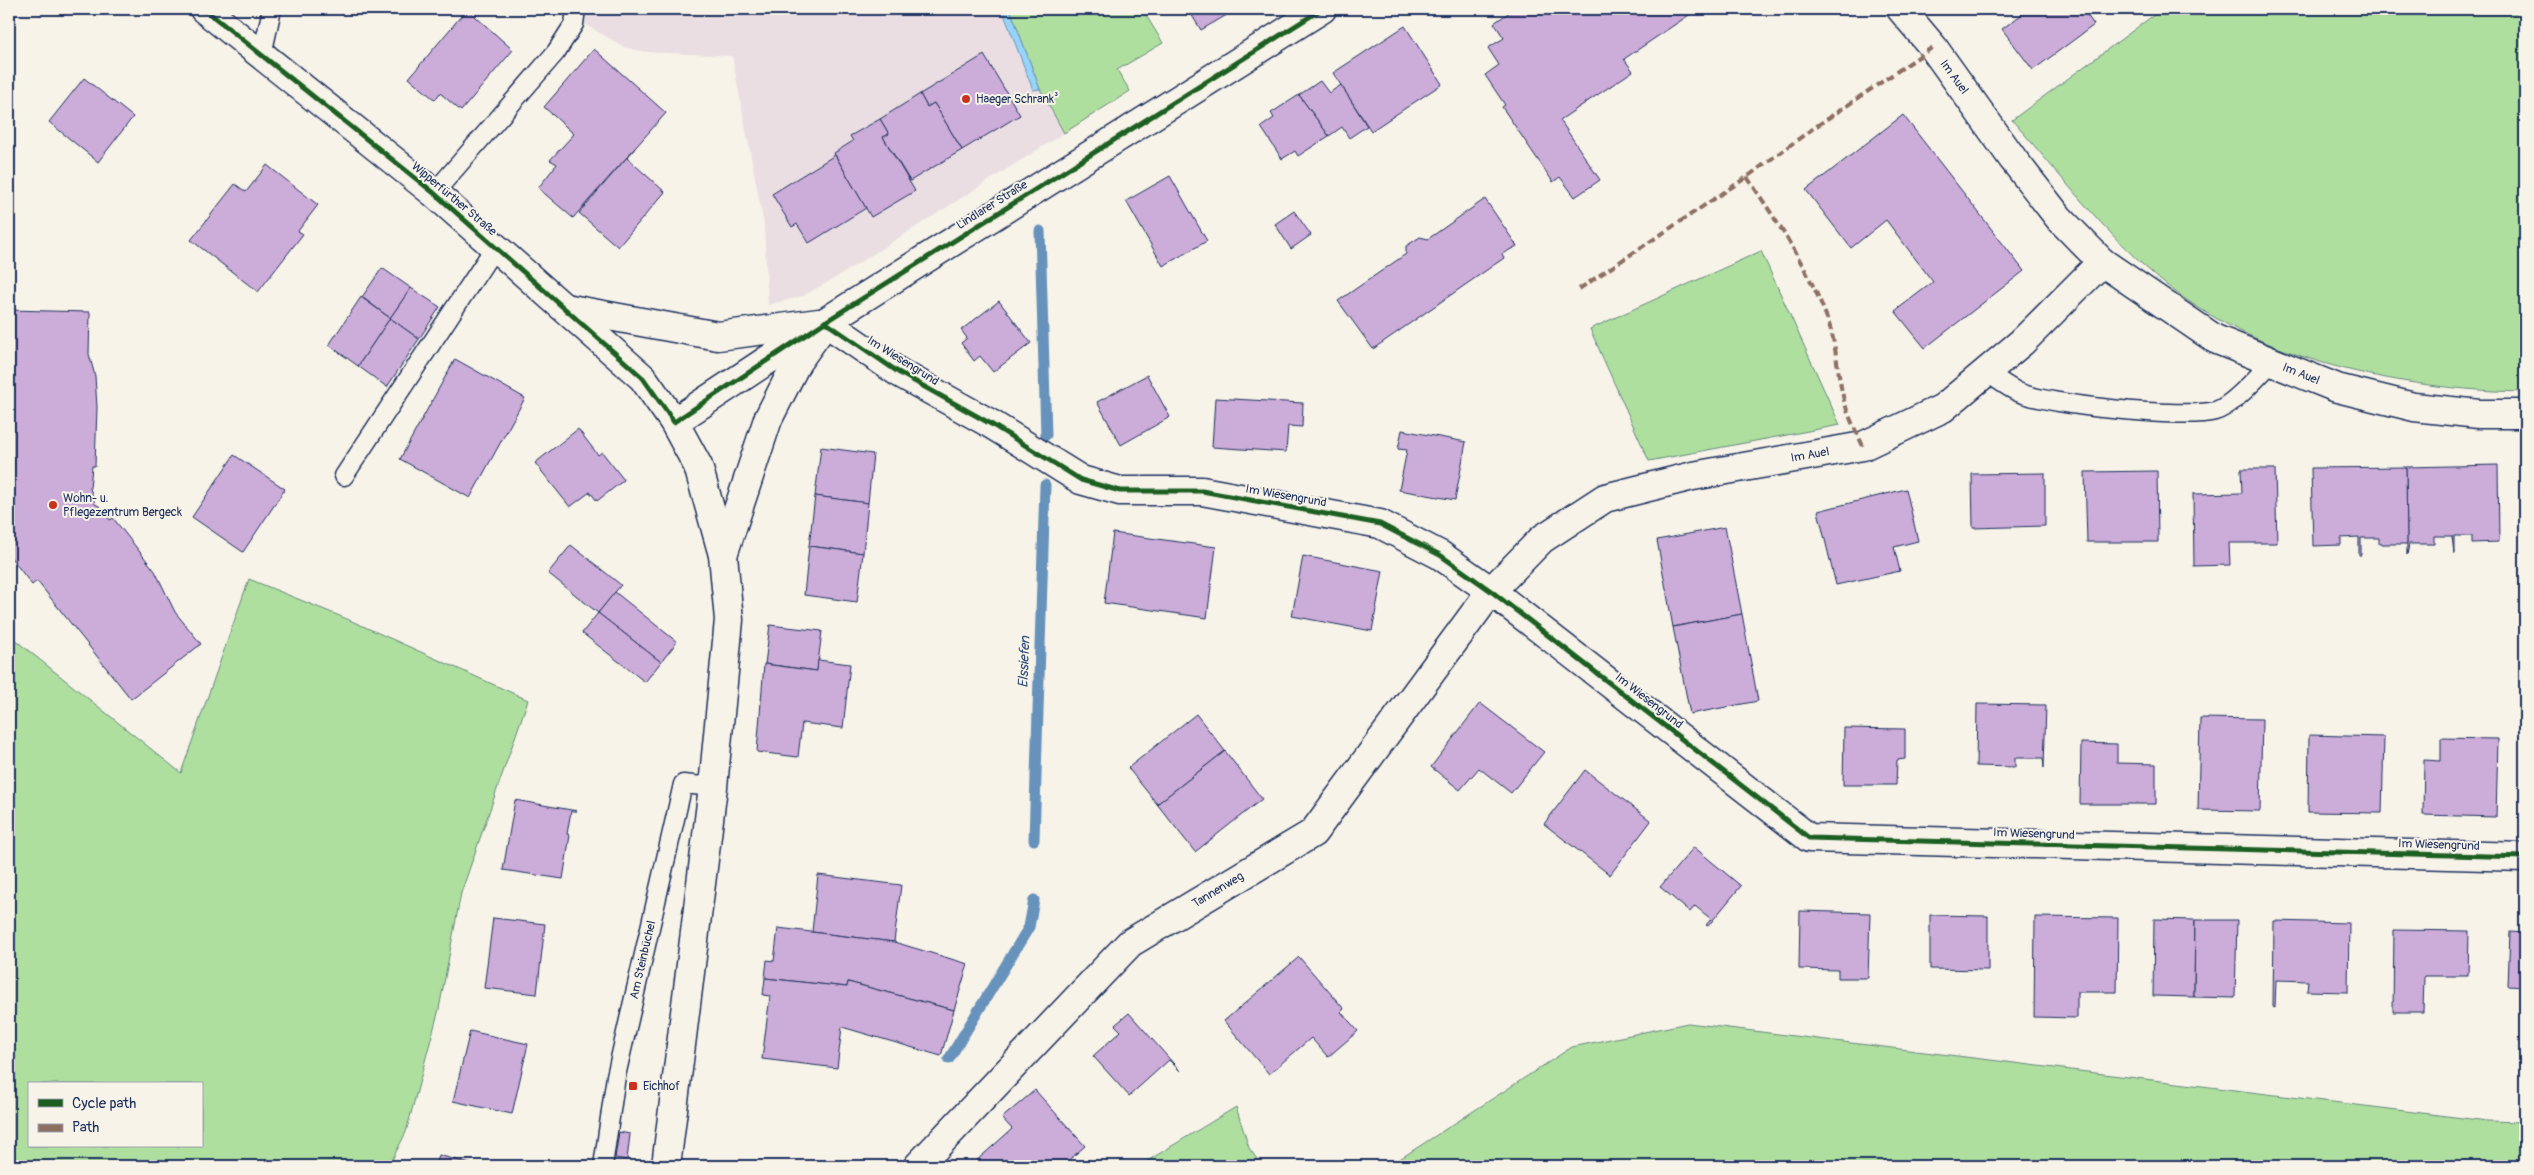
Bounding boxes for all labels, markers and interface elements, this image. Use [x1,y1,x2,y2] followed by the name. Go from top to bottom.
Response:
[1937,57,1972,97] street label: Im Auel
[976,92,1058,107] place label: Haeger Schrank³
[960,93,972,105] marker: Haeger Schrank³
[408,159,500,239] street label: Wipperfürther Straße
[954,177,1030,233] street label: Lindlarer Straße
[864,333,942,389] street label: Im Wiesengrund
[2280,360,2322,388] street label: Im Auel
[1790,444,1831,466] street label: Im Auel
[1244,482,1328,511] street label: Im Wiesengrund
[63,491,182,520] place label: Wohn- u. Pflegezentrum Bergeck
[47,499,59,511] marker: Wohn- u. Pflegezentrum Bergeck
[1015,635,1033,688] water label: Elssiefen
[1612,670,1686,732] street label: Im Wiesengrund
[1993,825,2075,843] street label: Im Wiesengrund
[2398,836,2480,854] street label: Im Wiesengrund
[1190,869,1246,911] street label: Tannenweg
[627,919,659,1001] street label: Am Steinbüchel
[643,1079,680,1094] place label: Eichhof
[627,1080,639,1092] marker: Eichhof
[28,1082,202,1148] legend
[72,1094,136,1113] text: Cycle path
[72,1118,99,1137] text: Path

